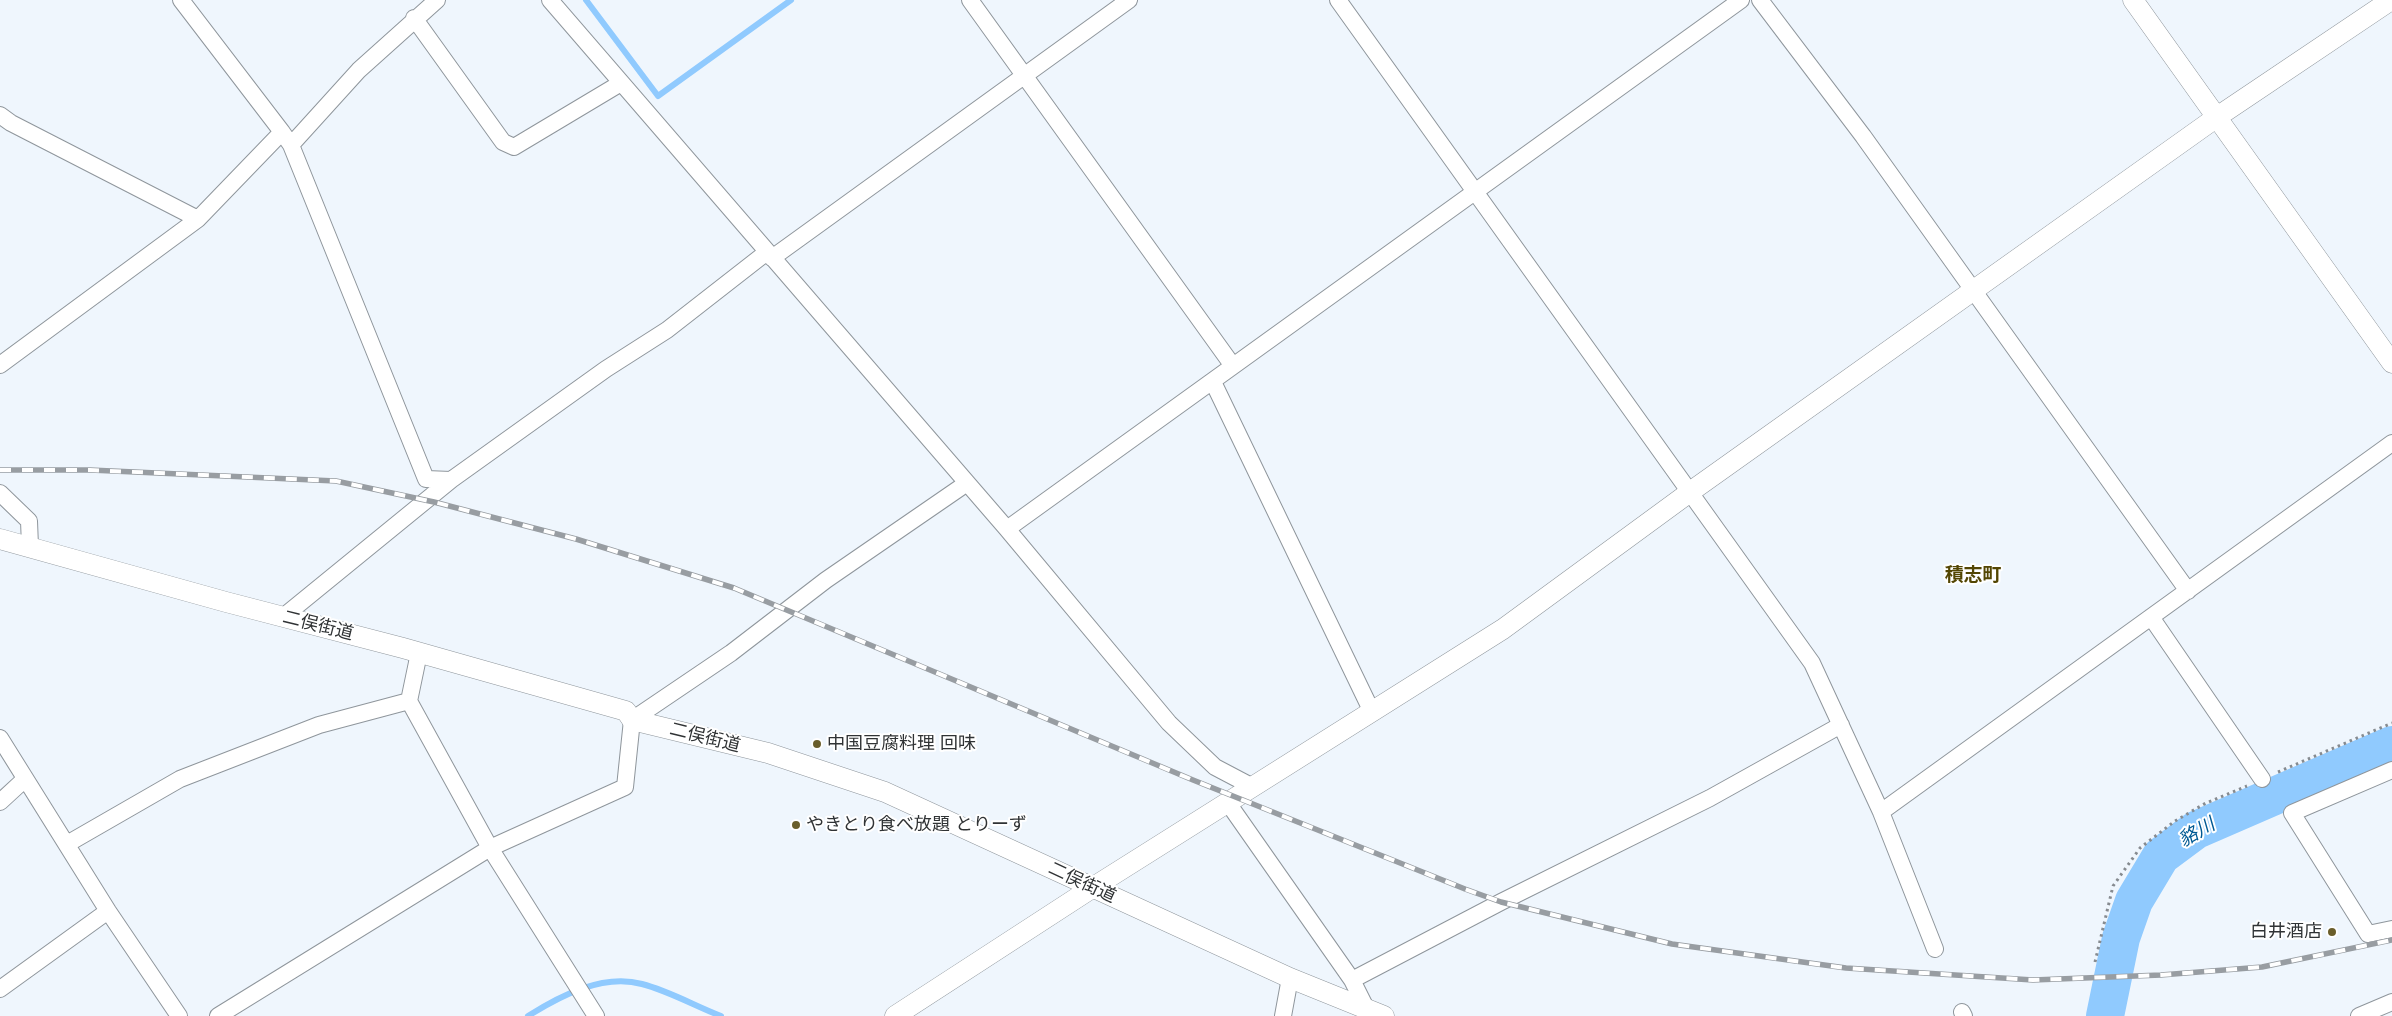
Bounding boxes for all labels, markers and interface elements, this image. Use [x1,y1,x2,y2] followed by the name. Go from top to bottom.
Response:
[1945,565,2001,587] district label: 積志町
[280,607,356,645] street label: 二俣街道
[667,719,743,757] street label: 二俣街道
[827,733,976,755] place label: 中国豆腐料理 回味
[811,738,823,750] marker: 中国豆腐料理 回味
[806,814,1027,836] place label: やきとり食べ放題 とりーず
[2175,814,2219,852] water label: 貉川
[790,819,802,831] marker: やきとり食べ放題 とりーず
[1045,858,1119,908] street label: 二俣街道
[2250,921,2322,943] place label: 白井酒店
[2326,926,2338,938] marker: 白井酒店

